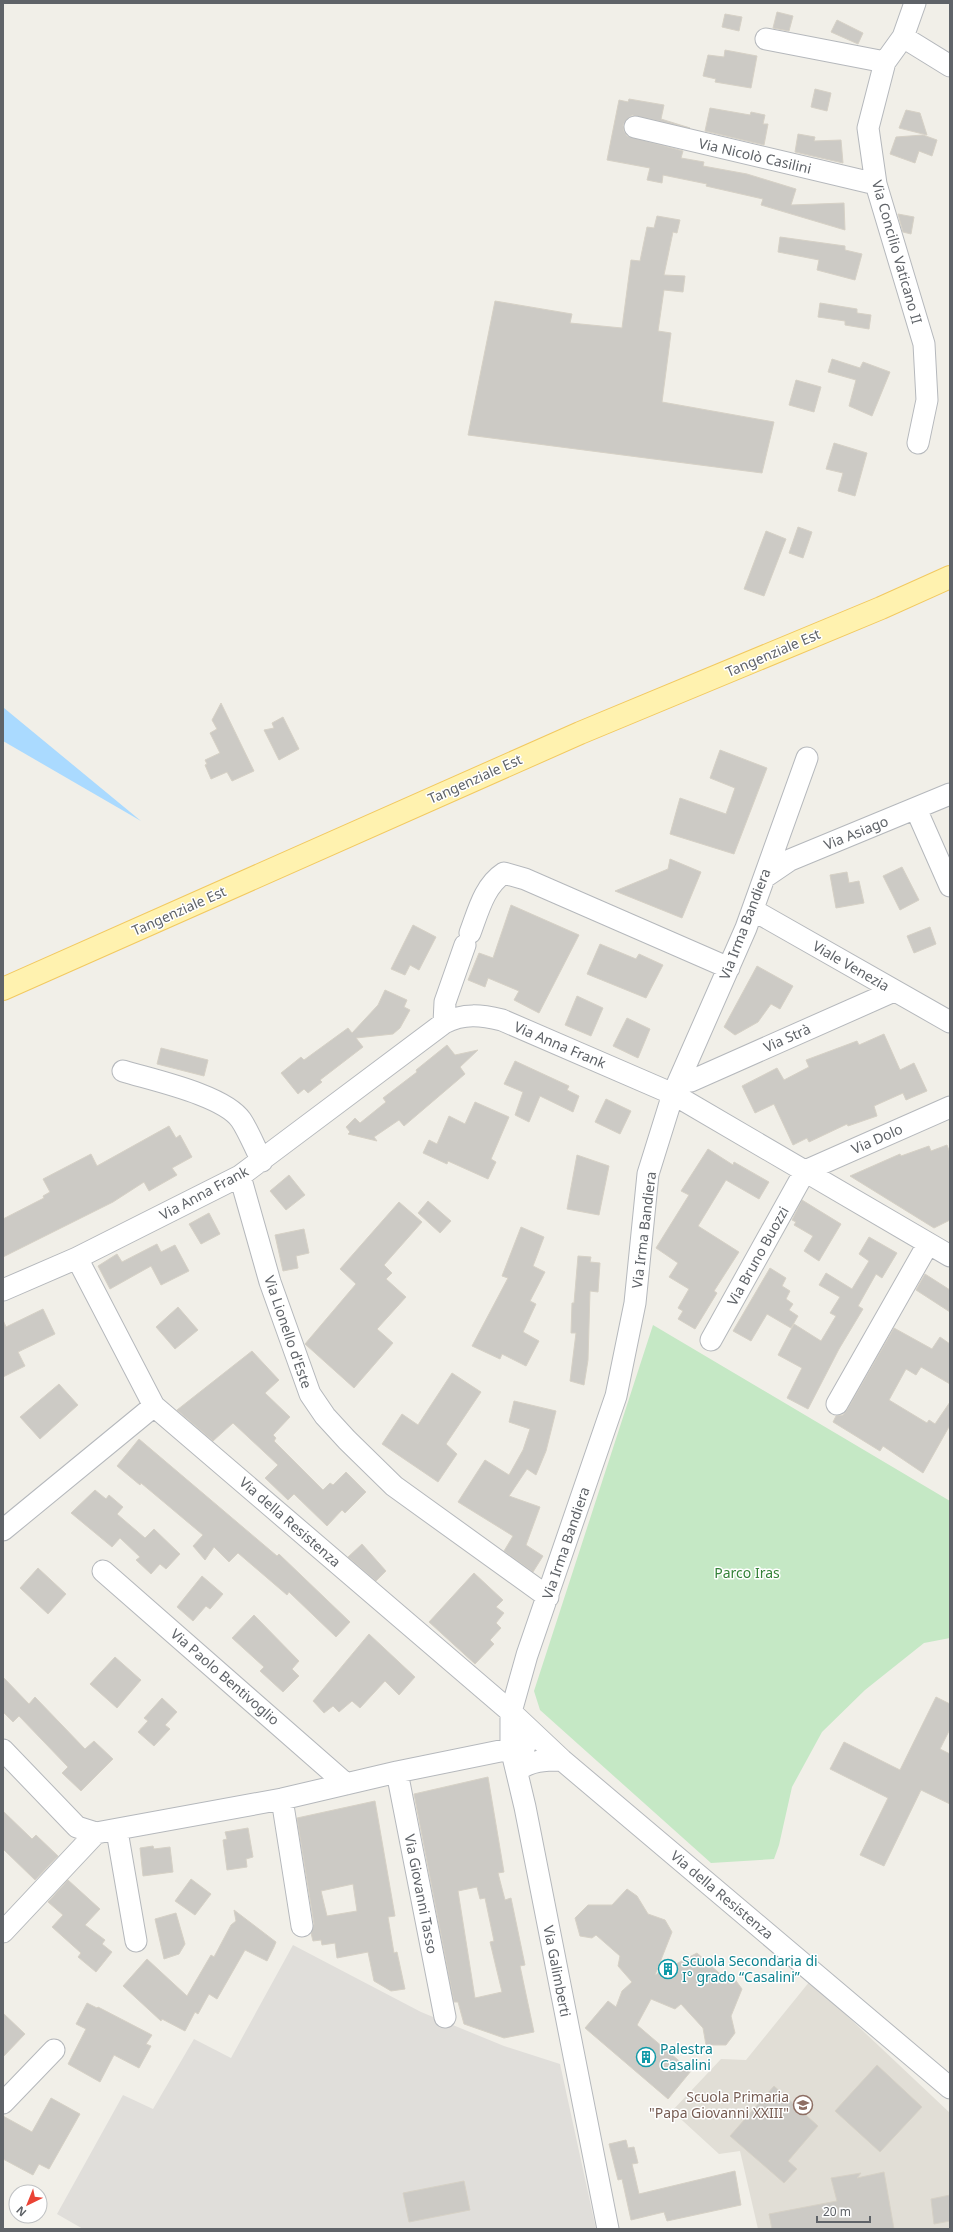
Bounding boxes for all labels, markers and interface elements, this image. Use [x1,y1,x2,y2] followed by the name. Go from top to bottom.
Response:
[697,133,813,178] street label: Via Nicolò Casilini
[868,178,927,326] street label: Via Concilio Vaticano II
[723,624,823,681] street label: Tangenziale Est
[425,749,525,808] street label: Tangenziale Est
[821,811,891,854] street label: Via Asiago
[715,865,774,982] street label: Via Irma Bandiera
[129,881,229,940] street label: Tangenziale Est
[809,936,893,995] street label: Viale Venezia
[511,1017,609,1073] street label: Via Anna Frank
[760,1019,813,1056] street label: Via Strà
[848,1119,905,1158] street label: Via Dolo
[156,1161,252,1224] street label: Via Anna Frank
[627,1170,660,1290] street label: Via Irma Bandiera
[722,1203,793,1309] street label: Via Bruno Buozzi
[260,1273,317,1391] street label: Via Lionello d'Este
[236,1472,345,1571] street label: Via della Resistenza
[537,1484,594,1602] street label: Via Irma Bandiera
[714,1563,780,1582] park label: Parco Iras
[167,1624,284,1729] street label: Via Paolo Bentivoglio
[401,1832,442,1955] street label: Via Giovanni Tasso
[667,1846,778,1943] street label: Via della Resistenza
[539,1924,576,2018] street label: Via Galimberti
[682,1951,818,1986] place label: Scuola Secondaria di I° grado “Casalini”
[657,1958,679,1980] building icon: Scuola Secondaria di I° grado “Casalini”
[660,2039,713,2074] place label: Palestra Casalini
[635,2046,657,2068] building icon: Palestra Casalini
[649,2087,789,2122] place label: Scuola Primaria "Papa Giovanni XXIII"
[792,2094,814,2116] school or university icon: Scuola Primaria "Papa Giovanni XXIII"
[8,2184,48,2224] north arrow
[817,2198,870,2224] scale bar
[12,2203,29,2220] text: N
[823,2203,851,2220] text: 20 m

